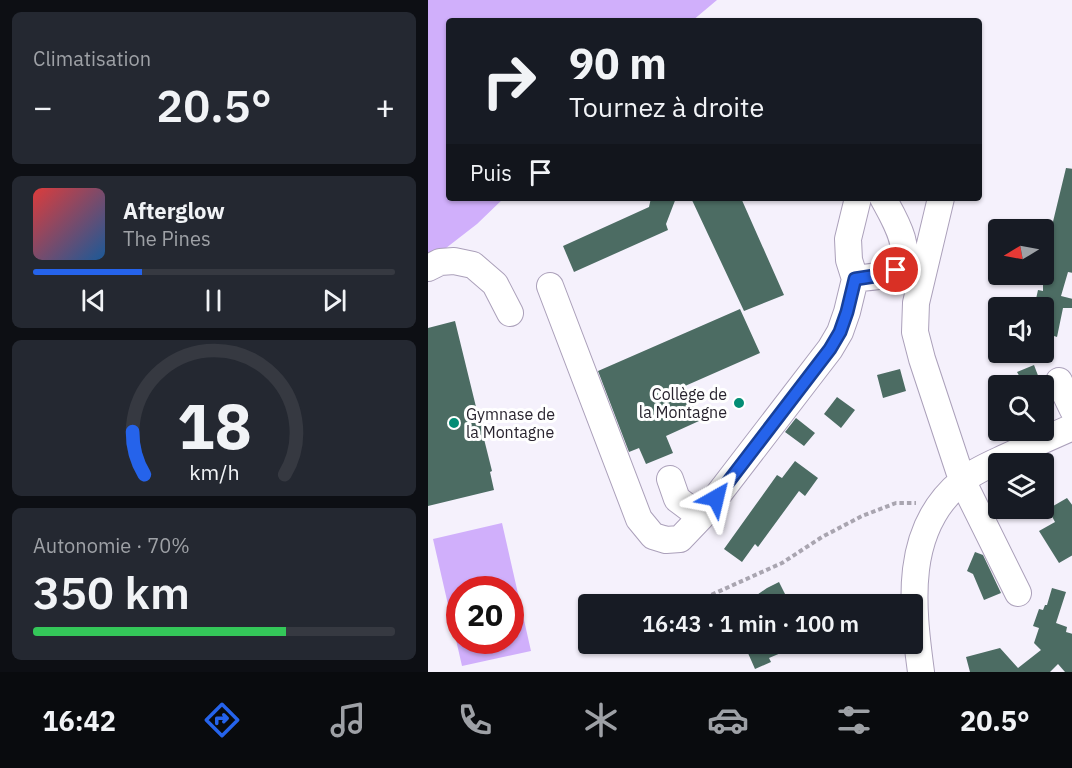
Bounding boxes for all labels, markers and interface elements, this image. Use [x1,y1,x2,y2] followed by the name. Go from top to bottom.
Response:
[569,36,667,91] text: 90 m
[470,42,548,120] icon: right
[33,45,151,72] text: Climatisation
[156,76,272,134] text: 20.5°
[33,85,53,128] text: −
[375,85,395,128] text: +
[569,89,764,124] text: Tournez à droite
[524,156,557,189] icon: arrive
[470,158,512,187] text: Puis
[123,196,225,225] text: Afterglow
[988,219,1054,285] north arrow
[988,219,1054,519] map controls
[123,225,211,252] text: The Pines
[870,244,921,295] pin
[879,253,912,286] icon: arrive
[77,284,110,317] icon: previous
[197,284,230,317] icon: pause
[318,284,351,317] icon: next
[988,297,1054,363] button: sound
[988,375,1054,441] button: search
[639,384,727,422] place label: Collège de la Montagne
[177,385,251,466] text: 18
[732,396,746,410] marker: Collège de la Montagne
[466,404,555,442] place label: Gymnase de la Montagne
[447,416,461,430] marker: Gymnase de la Montagne
[988,453,1054,519] button: layers
[189,458,239,486] text: km/h
[684,466,748,530] position arrow
[33,532,190,559] text: Autonomie · 70%
[33,563,190,621] text: 350 km
[446,576,524,654] speed limit sign: 20
[642,609,859,638] text: 16:43 · 1 min · 100 m
[201,699,243,741] icon: directions
[327,699,369,741] icon: music
[454,699,496,741] icon: phone
[580,699,622,741] icon: climate
[707,699,749,741] icon: car
[833,699,875,741] icon: filters
[42,703,116,738] text: 16:42
[960,703,1030,738] text: 20.5°

